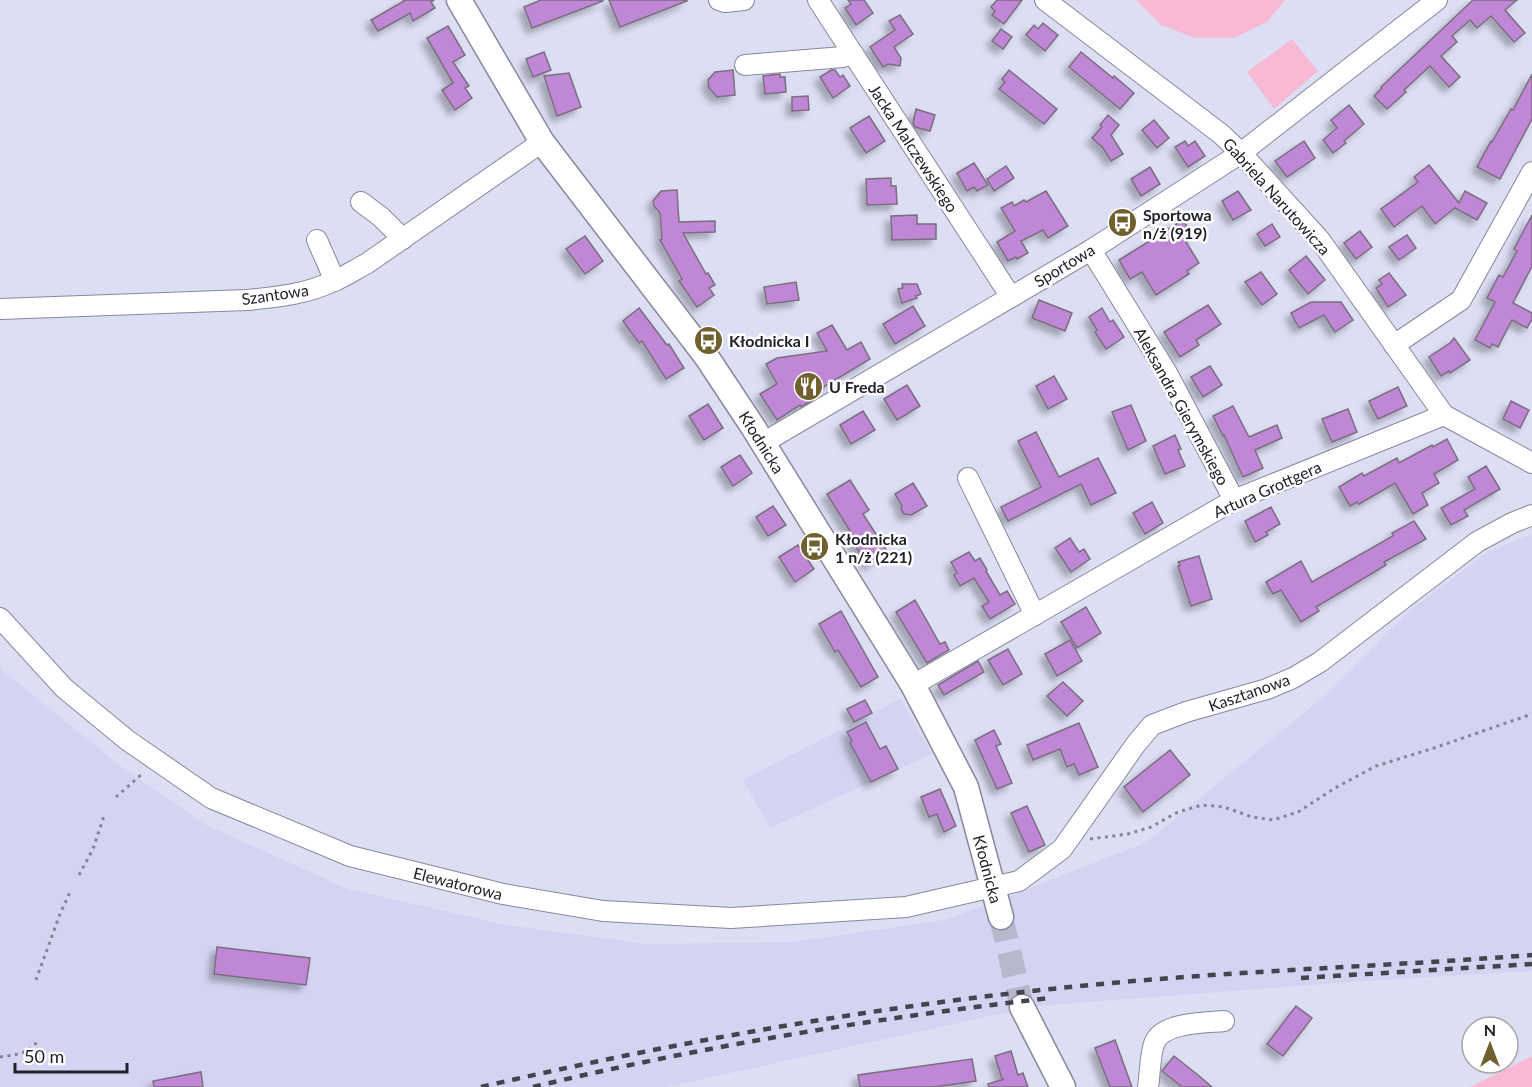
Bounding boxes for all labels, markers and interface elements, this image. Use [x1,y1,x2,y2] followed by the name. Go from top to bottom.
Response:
[866,80,962,216] street label: Jacka Malczewskiego
[1219,134,1335,258] street label: Gabriela Narutowicza
[1143,205,1212,242] place label: Sportowa n/ż (919)
[1106,207,1138,239] bus stop icon: Sportowa n/ż (919)
[1030,239,1098,291] street label: Sportowa
[240,280,310,308] street label: Szantowa
[692,324,724,356] bus stop icon: Kłodnicka I
[1131,324,1233,488] street label: Aleksandra Gierymskiego
[729,331,810,350] place label: Kłodnicka I
[792,370,824,402] restaurant icon: U Freda
[829,377,885,396] place label: U Freda
[735,407,789,477] street label: Kłodnicka
[1210,457,1324,521] street label: Artura Grottgera
[835,529,912,566] place label: Kłodnicka 1 n/ż (221)
[798,531,830,563] bus stop icon: Kłodnicka 1 n/ż (221)
[1206,669,1292,715] street label: Kasztanowa
[970,833,1006,905] street label: Kłodnicka
[411,863,505,903] street label: Elewatorowa
[1460,1015,1520,1075] north arrow
[1484,1020,1496,1039] text: N
[15,1036,128,1074] scale bar
[24,1045,64,1067] text: 50 m

